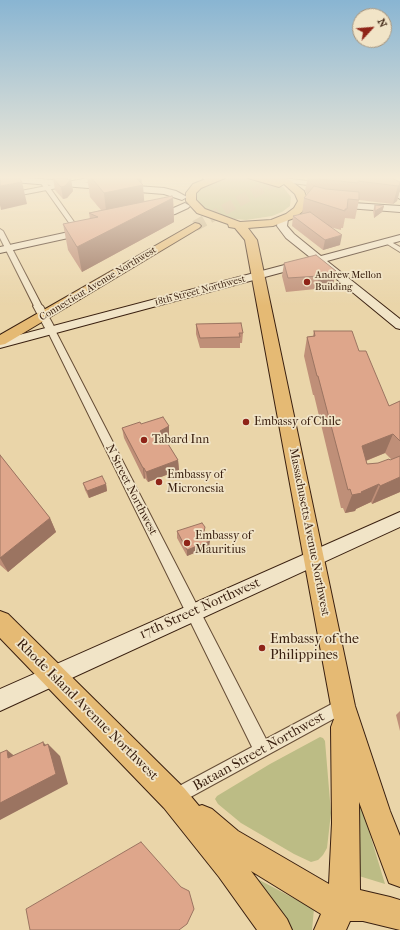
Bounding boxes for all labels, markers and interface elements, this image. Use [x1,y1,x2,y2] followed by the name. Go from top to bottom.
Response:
[352,8,392,48] north arrow
[375,16,390,30] text: N
[37,244,159,324] street label: Connecticut Avenue Northwest
[315,270,382,294] place label: Andrew Mellon Building
[153,273,247,309] street label: 18th Street Northwest
[302,277,312,287] marker: Andrew Mellon Building
[254,415,341,429] place label: Embassy of Chile
[241,417,251,427] marker: Embassy of Chile
[152,433,209,447] place label: Tabard Inn
[139,435,149,445] marker: Tabard Inn
[102,442,160,538] street label: N Street Northwest
[286,447,332,617] street label: Massachusetts Avenue Northwest
[167,468,224,496] place label: Embassy of Micronesia
[154,477,164,487] marker: Embassy of Micronesia
[195,529,252,557] place label: Embassy of Mauritius
[182,538,192,548] marker: Embassy of Mauritius
[137,575,263,643] street label: 17th Street Northwest
[270,632,359,664] place label: Embassy of the Philippines
[13,636,161,784] street label: Rhode Island Avenue Northwest
[257,643,267,653] marker: Embassy of the Philippines
[190,709,328,795] street label: Bataan Street Northwest

